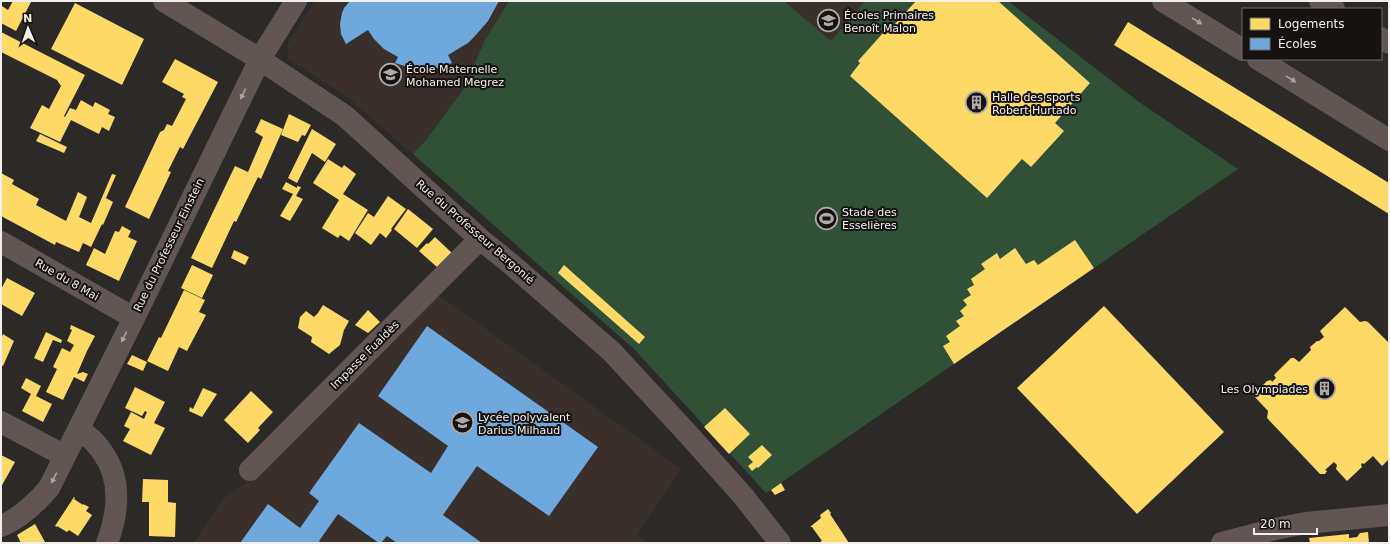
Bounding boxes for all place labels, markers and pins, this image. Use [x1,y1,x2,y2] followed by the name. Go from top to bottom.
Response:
[815,8,841,34] school or university icon: Écoles Primaires Benoît Malon
[844,9,934,35] place label: Écoles Primaires Benoît Malon
[378,62,404,88] school or university icon: École Maternelle Mohamed Megrez
[406,63,504,89] place label: École Maternelle Mohamed Megrez
[963,90,989,116] building icon: Halle des sports Robert Hurtado
[992,91,1081,117] place label: Halle des sports Robert Hurtado
[813,205,839,231] sports icon: Stade des Esselières
[842,206,897,232] place label: Stade des Esselières
[1311,376,1337,402] building icon: Les Olympiades
[1221,383,1308,396] place label: Les Olympiades
[450,410,476,436] school or university icon: Lycée polyvalent Darius Milhaud
[478,411,571,437] place label: Lycée polyvalent Darius Milhaud

